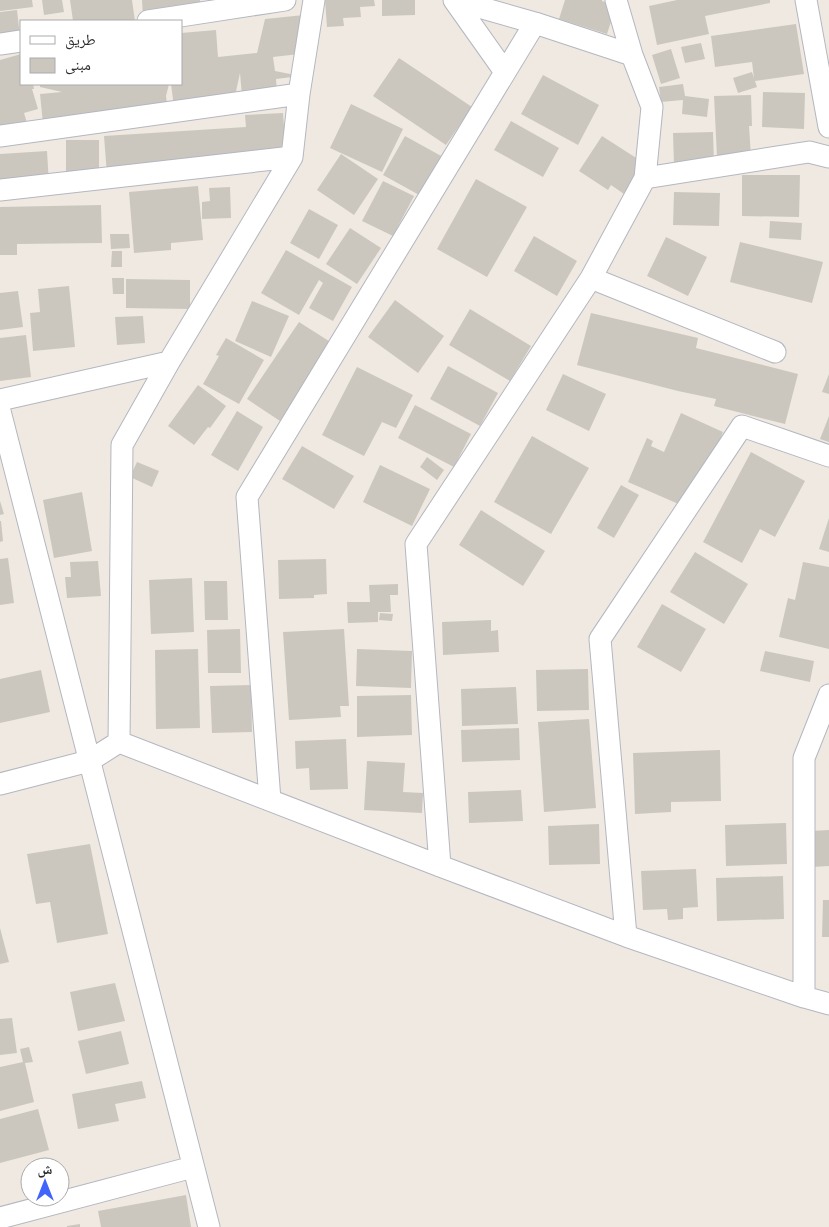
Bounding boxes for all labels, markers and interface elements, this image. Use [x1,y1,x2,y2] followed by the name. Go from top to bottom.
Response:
[20,20,182,85] legend
[65,30,96,50] text: طريق
[65,55,91,75] text: مبنى
[20,1157,70,1207] north arrow
[38,1160,53,1178] text: ش

